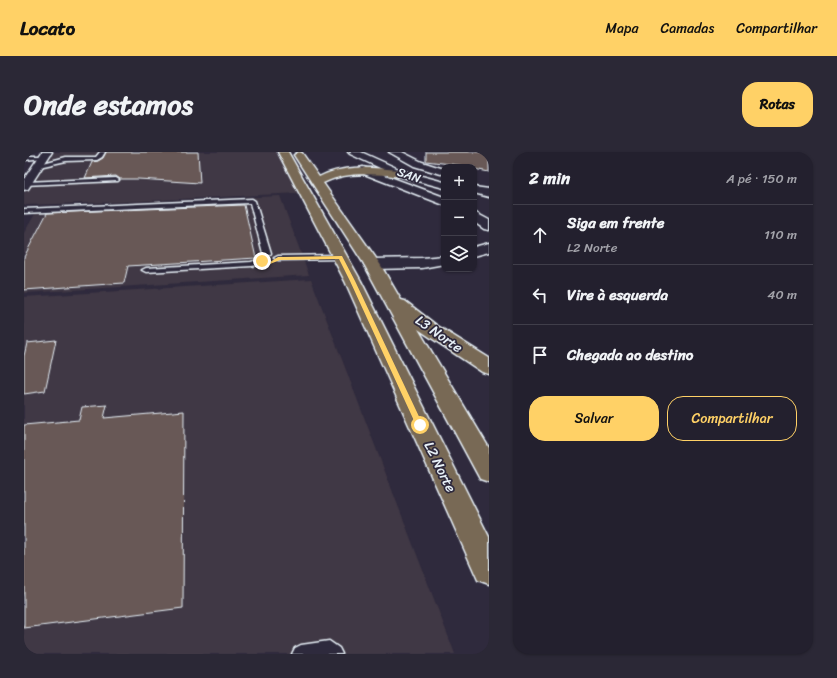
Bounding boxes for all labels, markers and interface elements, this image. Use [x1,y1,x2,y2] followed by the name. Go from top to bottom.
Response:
[20,12,75,45] text: Locato
[606,16,638,41] text: Mapa
[660,16,714,41] text: Camadas
[736,16,817,41] text: Compartilhar
[24,80,193,129] text: Onde estamos
[742,82,813,127] button: Rotas
[394,161,424,189] street label: SAN
[529,163,570,193] text: 2 min
[441,164,477,272] map controls
[441,164,477,200] button: +
[726,167,797,190] text: A pé · 150 m
[441,200,477,236] button: −
[567,210,664,236] text: Siga em frente
[764,223,797,246] text: 110 m
[529,224,551,246] icon: ahead
[441,236,477,272] button: layers
[567,236,617,259] text: L2 Norte
[253,252,271,270] route end
[567,282,668,308] text: Vire à esquerda
[767,283,797,306] text: 40 m
[529,284,551,306] icon: left
[410,308,468,360] street label: L3 Norte
[567,342,693,368] text: Chegada ao destino
[529,344,551,366] icon: arrive
[529,396,659,441] button: Salvar
[667,396,797,441] button: Compartilhar
[411,416,429,434] route start
[417,437,463,497] street label: L2 Norte

